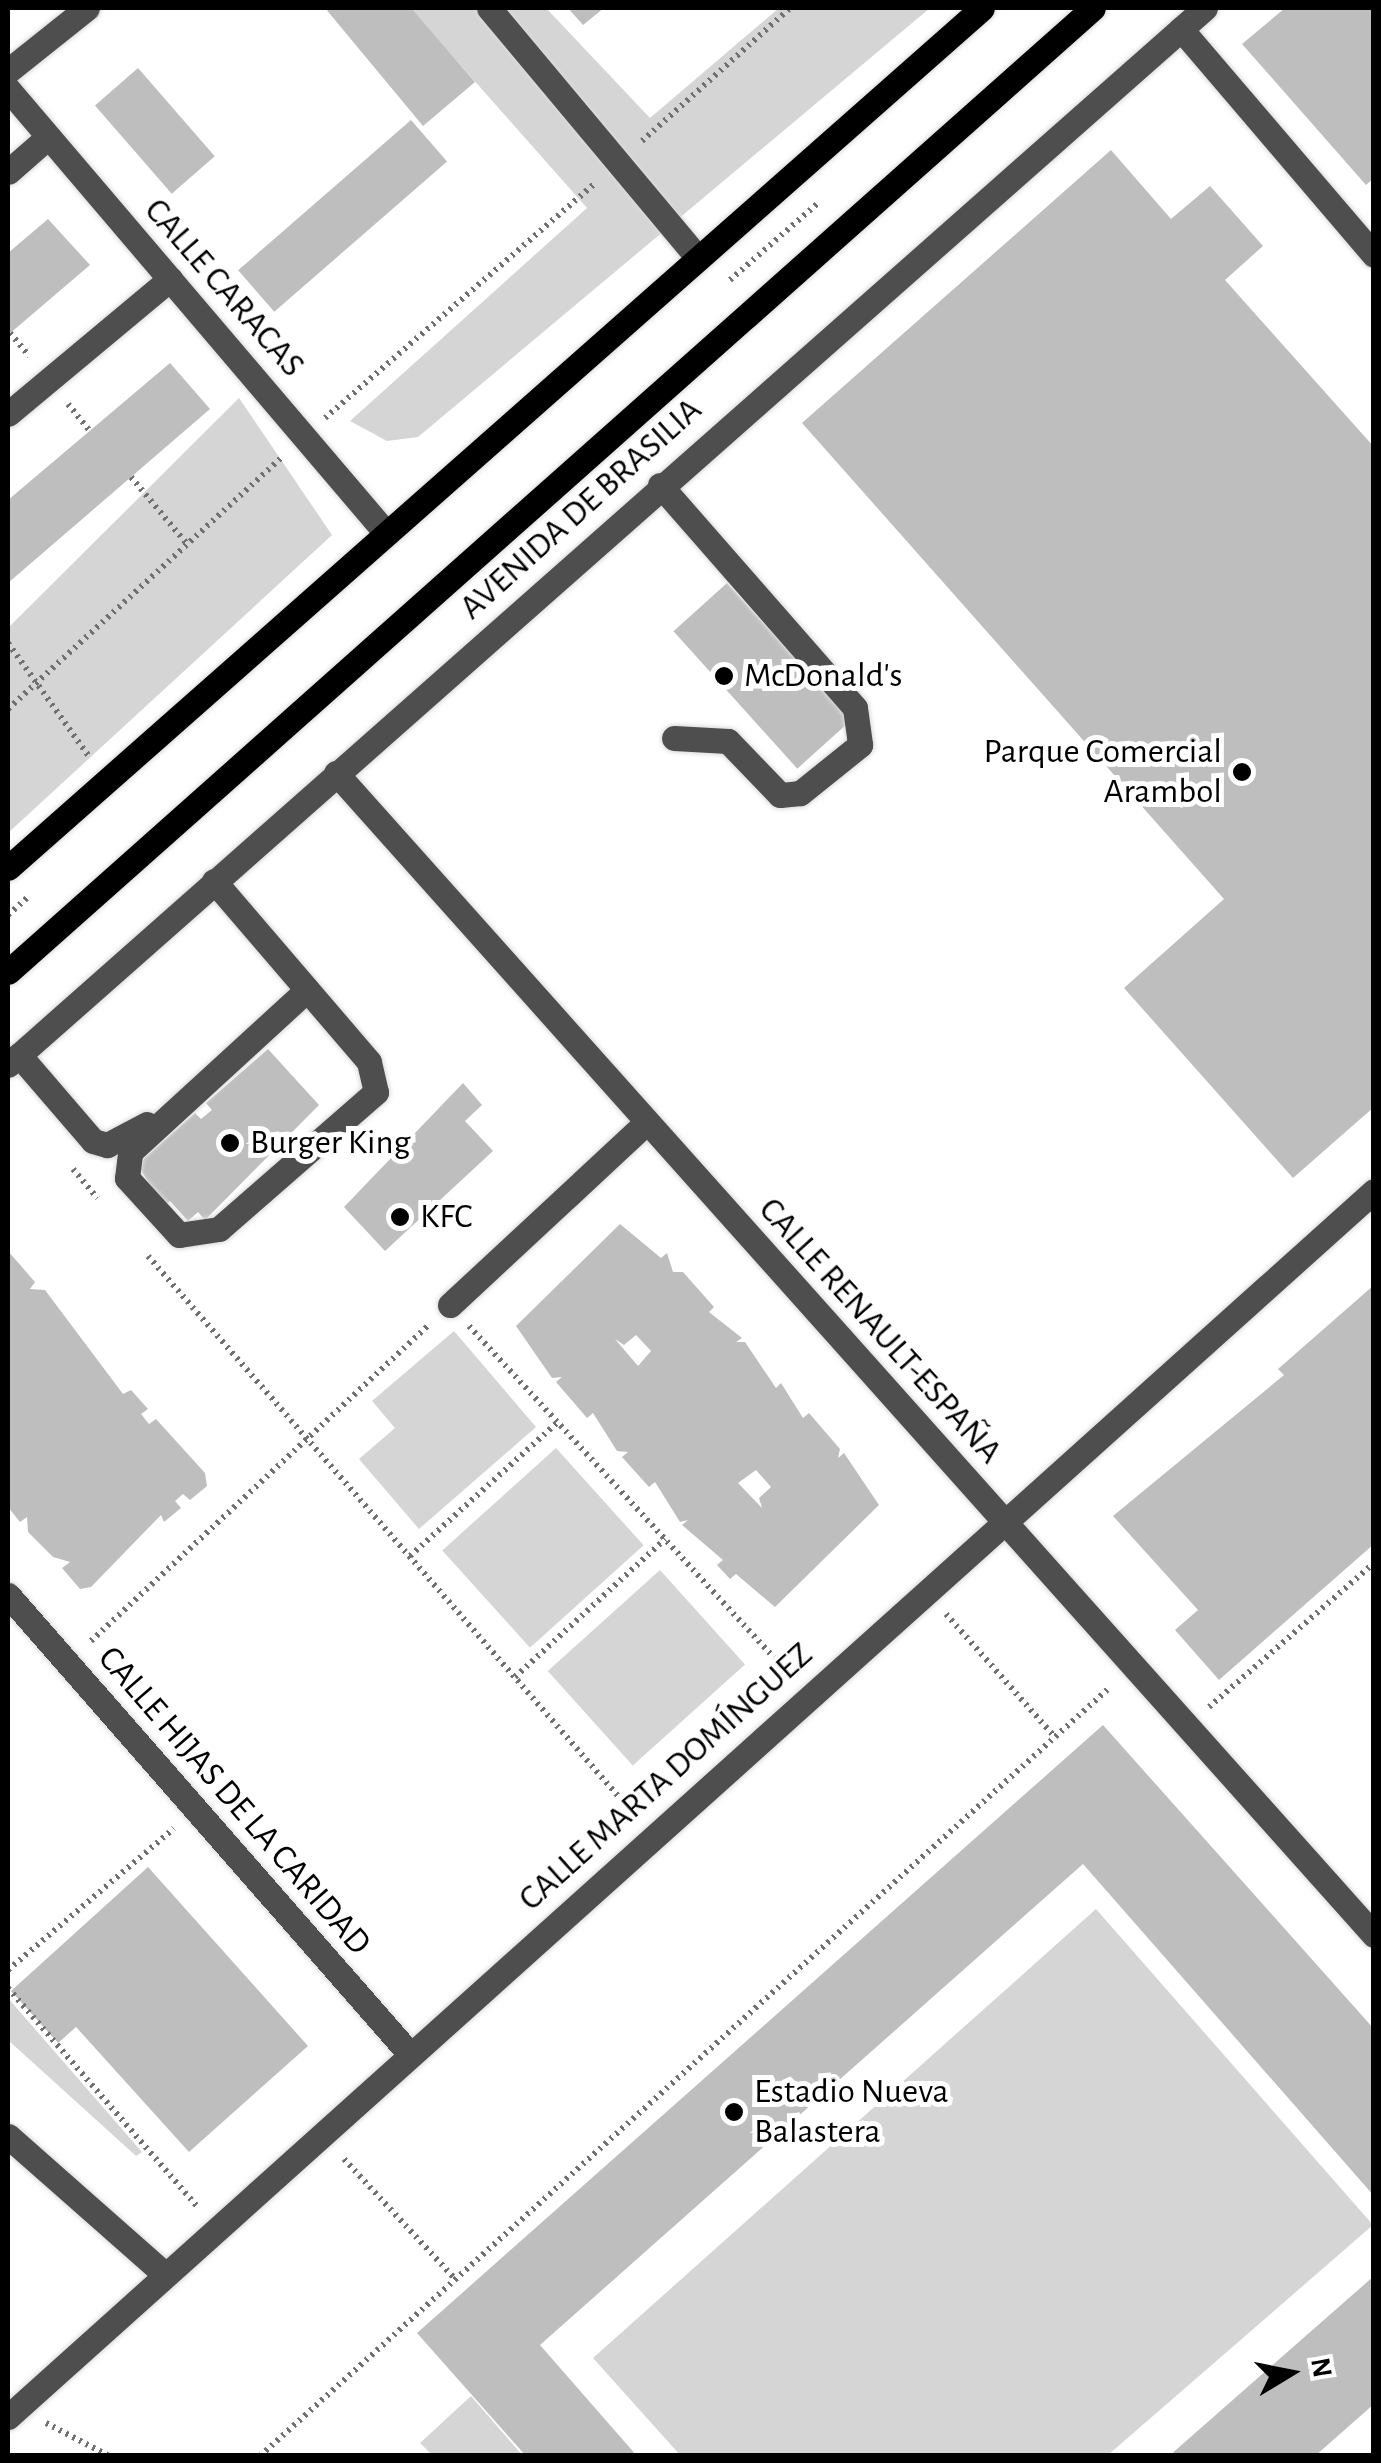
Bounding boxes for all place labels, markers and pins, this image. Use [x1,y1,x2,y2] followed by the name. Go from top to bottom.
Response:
[744,655,903,697] place label: McDonald's
[713,665,735,687] marker: McDonald's
[984,731,1222,813] place label: Parque Comercial Arambol
[1231,761,1253,783] marker: Parque Comercial Arambol
[250,1122,411,1164] place label: Burger King
[219,1132,241,1154] marker: Burger King
[420,1196,472,1238] place label: KFC
[389,1206,411,1228] marker: KFC
[754,2071,949,2153] place label: Estadio Nueva Balastera
[723,2101,745,2123] marker: Estadio Nueva Balastera

